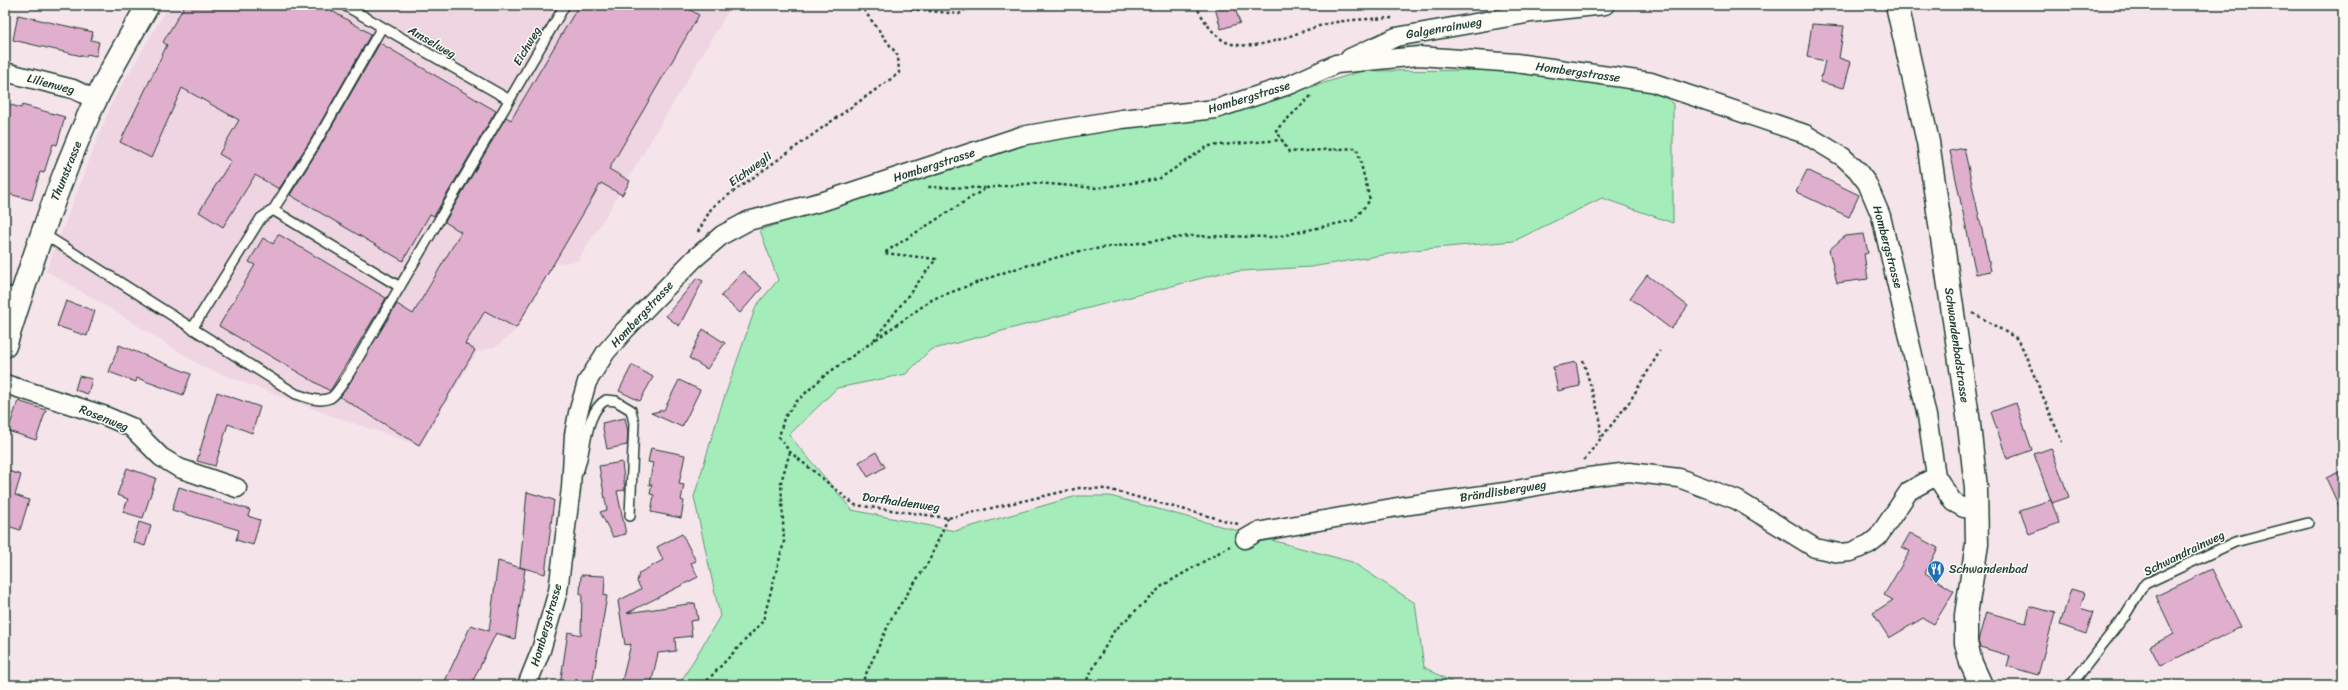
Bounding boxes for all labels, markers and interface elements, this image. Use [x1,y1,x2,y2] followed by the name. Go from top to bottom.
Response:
[1404,10,1484,46] street label: Galgenrainweg
[403,19,460,65] street label: Amselweg
[507,22,547,70] street label: Eichweg
[1534,55,1622,89] street label: Hombergstrasse
[25,67,77,101] street label: Lilienweg
[1205,74,1293,120] street label: Hombergstrasse
[44,137,88,204] street label: Thunstrasse
[890,141,978,189] street label: Hombergstrasse
[724,145,777,192] street label: Eichwegli
[1866,203,1910,291] street label: Hombergstrasse
[605,275,679,353] street label: Hombergstrasse
[1938,286,1976,404] street label: Schwandenbadstrasse
[76,398,132,438] street label: Rosenweg
[1458,473,1548,509] street label: Brändlisbergweg
[861,486,941,518] street label: Dorfhaldenweg
[2140,524,2228,582] street label: Schwandrainweg
[1949,558,2028,580] place label: Schwandenbad
[1926,559,1946,584] restaurant icon: Schwandenbad
[524,581,568,669] street label: Hombergstrasse

